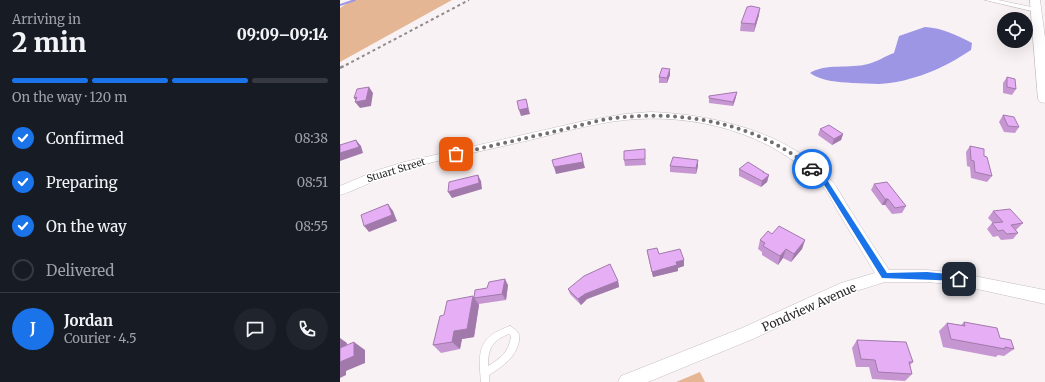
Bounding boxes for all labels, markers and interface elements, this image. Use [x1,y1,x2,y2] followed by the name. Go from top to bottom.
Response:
[12,11,81,28] text: Arriving in
[997,12,1033,48] map controls
[997,12,1033,48] button: locate
[237,25,328,44] text: 09:09–09:14
[12,26,86,59] text: 2 min
[12,89,127,106] text: On the way · 120 m
[12,127,34,149] icon: check
[46,129,124,148] text: Confirmed
[295,130,328,147] text: 08:38
[439,137,473,171] pin
[445,143,467,165] icon: bag
[792,149,832,189] courier
[365,155,427,185] street label: Stuart Street
[801,158,823,180] icon: car
[12,171,34,193] icon: check
[46,173,118,192] text: Preparing
[297,174,328,191] text: 08:51
[12,215,34,237] icon: check
[46,217,127,236] text: On the way
[295,218,328,235] text: 08:55
[46,261,114,280] text: Delivered
[942,262,976,296] pin
[948,268,970,290] icon: home
[759,279,859,335] street label: Pondview Avenue
[234,308,276,350] button: chat
[286,308,328,350] button: phone
[64,311,113,330] text: Jordan
[30,319,36,338] text: J
[64,330,137,347] text: Courier · 4.5

